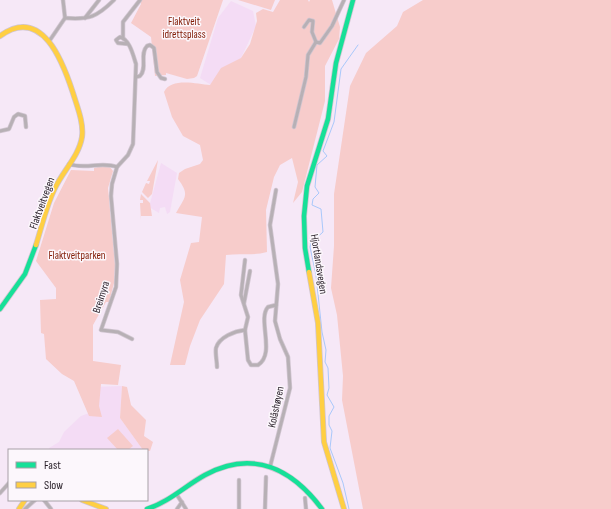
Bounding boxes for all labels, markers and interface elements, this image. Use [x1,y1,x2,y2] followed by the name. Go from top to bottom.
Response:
[162,15,206,41] park label: Flaktveit idrettsplass
[27,175,57,231] street label: Flaktveitvegen
[308,233,330,295] street label: Hjortlandsvegen
[48,249,106,262] park label: Flaktveitparken
[90,279,112,315] street label: Breimyra
[265,385,287,429] street label: Kolåshøyen
[8,449,148,501] legend
[44,458,61,473] text: Fast
[44,478,63,493] text: Slow

